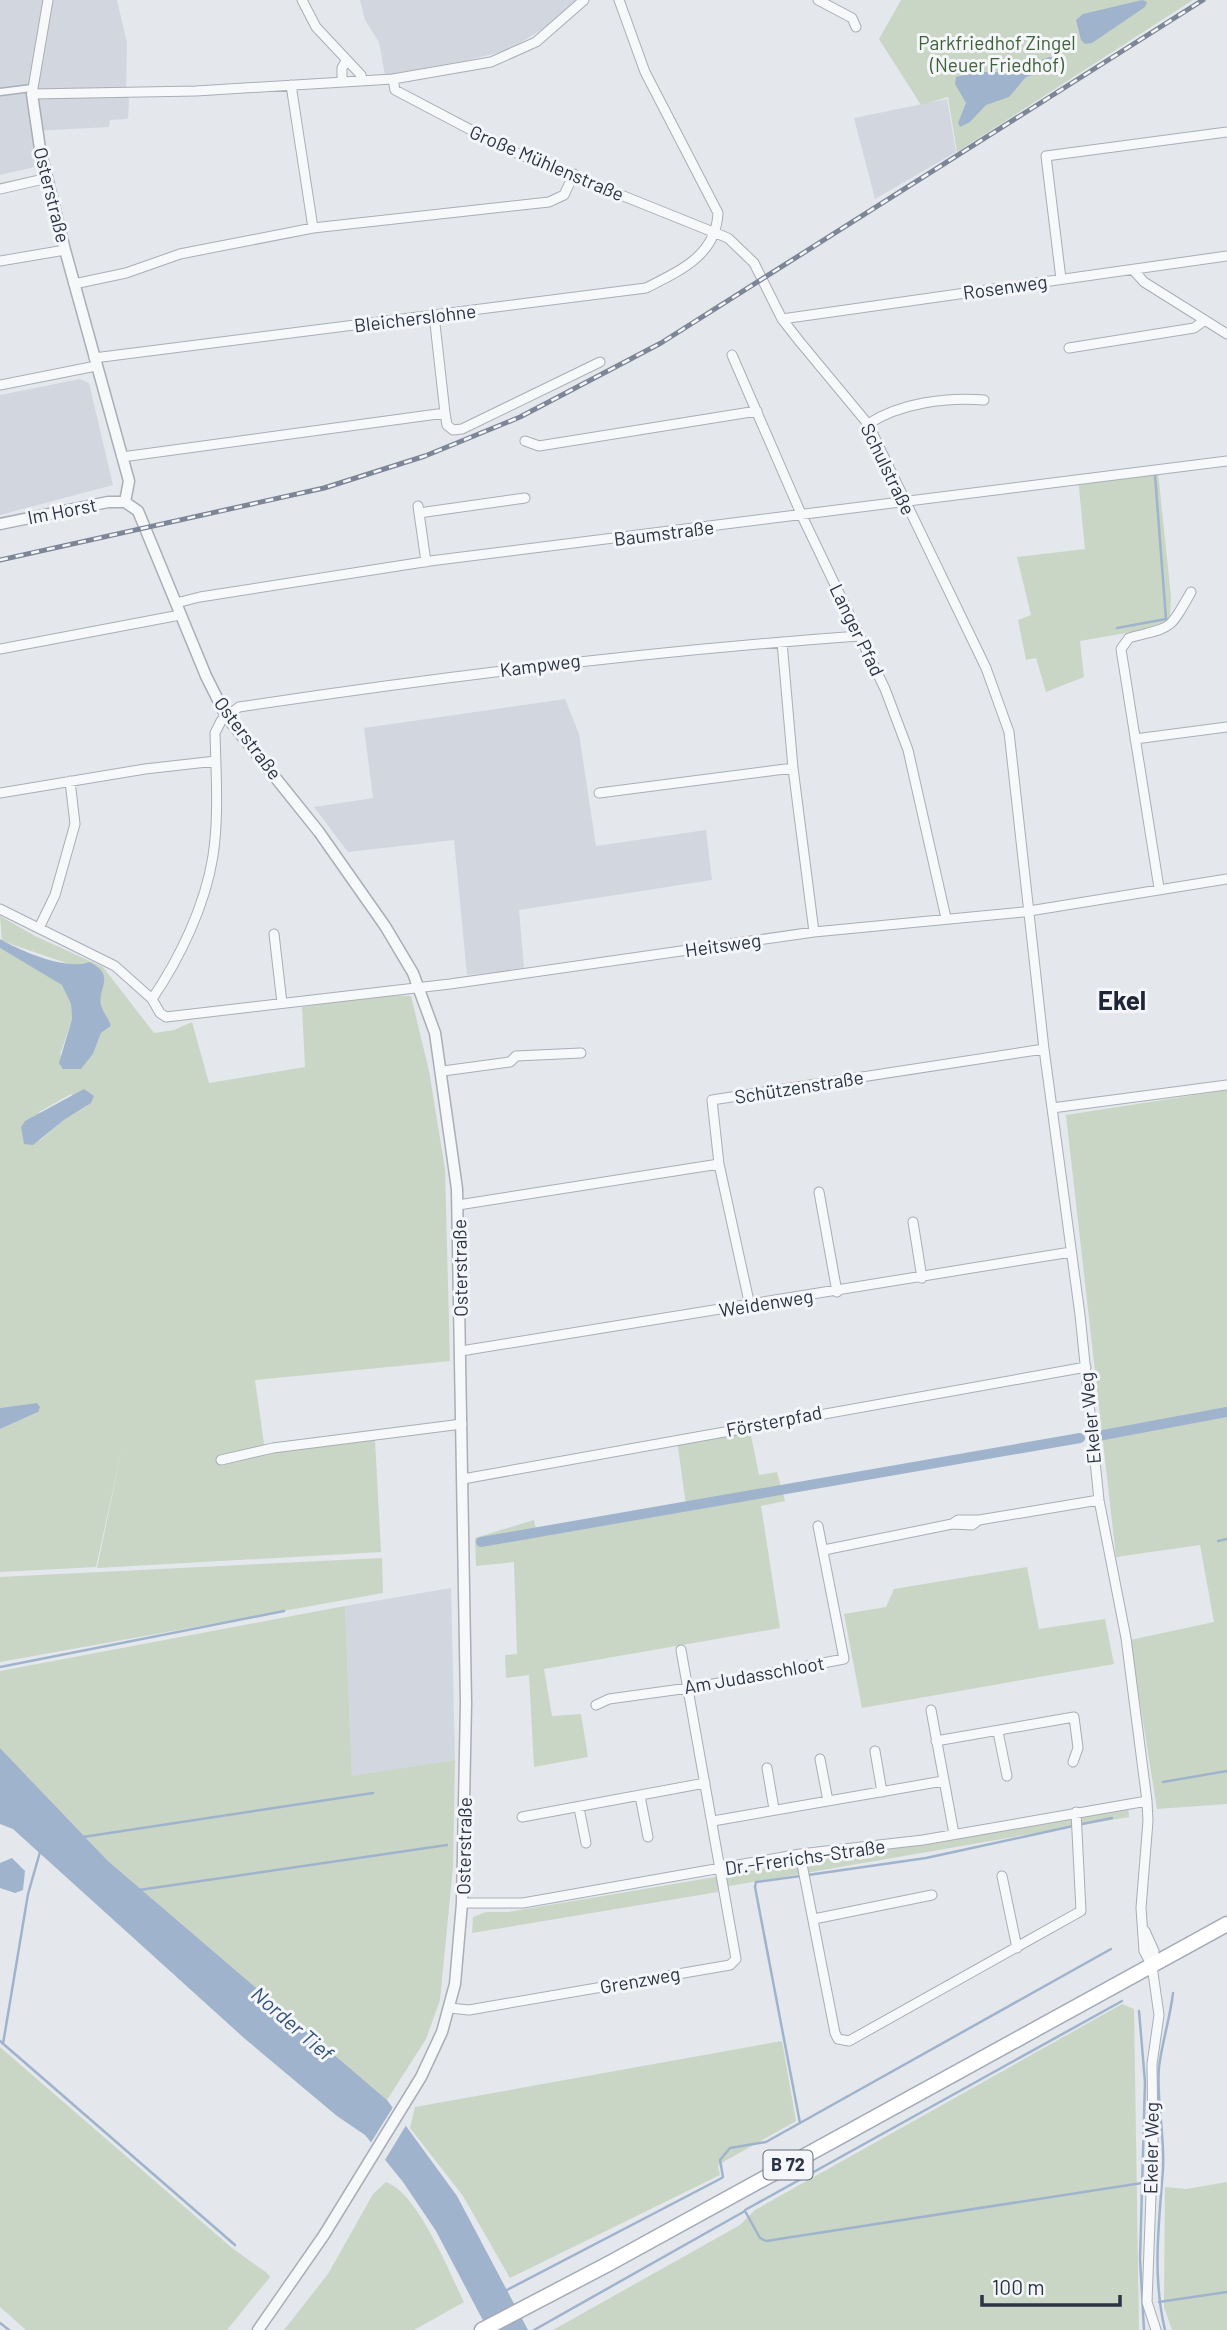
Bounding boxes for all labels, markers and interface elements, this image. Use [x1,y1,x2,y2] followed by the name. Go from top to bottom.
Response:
[918,31,1076,76] park label: Parkfriedhof Zingel (Neuer Friedhof)
[467,120,628,205] street label: Große Mühlenstraße
[29,145,75,245] street label: Osterstraße
[961,269,1049,304] street label: Rosenweg
[353,299,477,336] street label: Bleicherslohne
[856,419,921,518] street label: Schulstraße
[25,493,99,528] street label: Im Horst
[613,515,715,550] street label: Baumstraße
[825,580,890,680] street label: Langer Pfad
[498,648,582,681] street label: Kampweg
[210,692,287,784] street label: Osterstraße
[683,928,762,961] street label: Heitsweg
[1098,984,1146,1015] district label: Ekel
[733,1065,865,1108] street label: Schützenstraße
[447,1219,472,1317] street label: Osterstraße
[717,1284,815,1321] street label: Weidenweg
[1074,1371,1105,1465] street label: Ekeler Weg
[724,1400,824,1441] street label: Försterpfad
[682,1651,826,1698] street label: Am Judasschloot
[451,1797,476,1895] street label: Osterstraße
[723,1834,887,1879] street label: Dr.-Frerichs-Straße
[598,1961,682,1998] street label: Grenzweg
[247,1981,340,2066] water label: Norder Tief
[1138,2102,1163,2194] street label: Ekeler Weg
[764,2150,812,2180] road number: B 72
[982,2264,1120,2308] scale bar
[992,2274,1045,2299] text: 100 m

